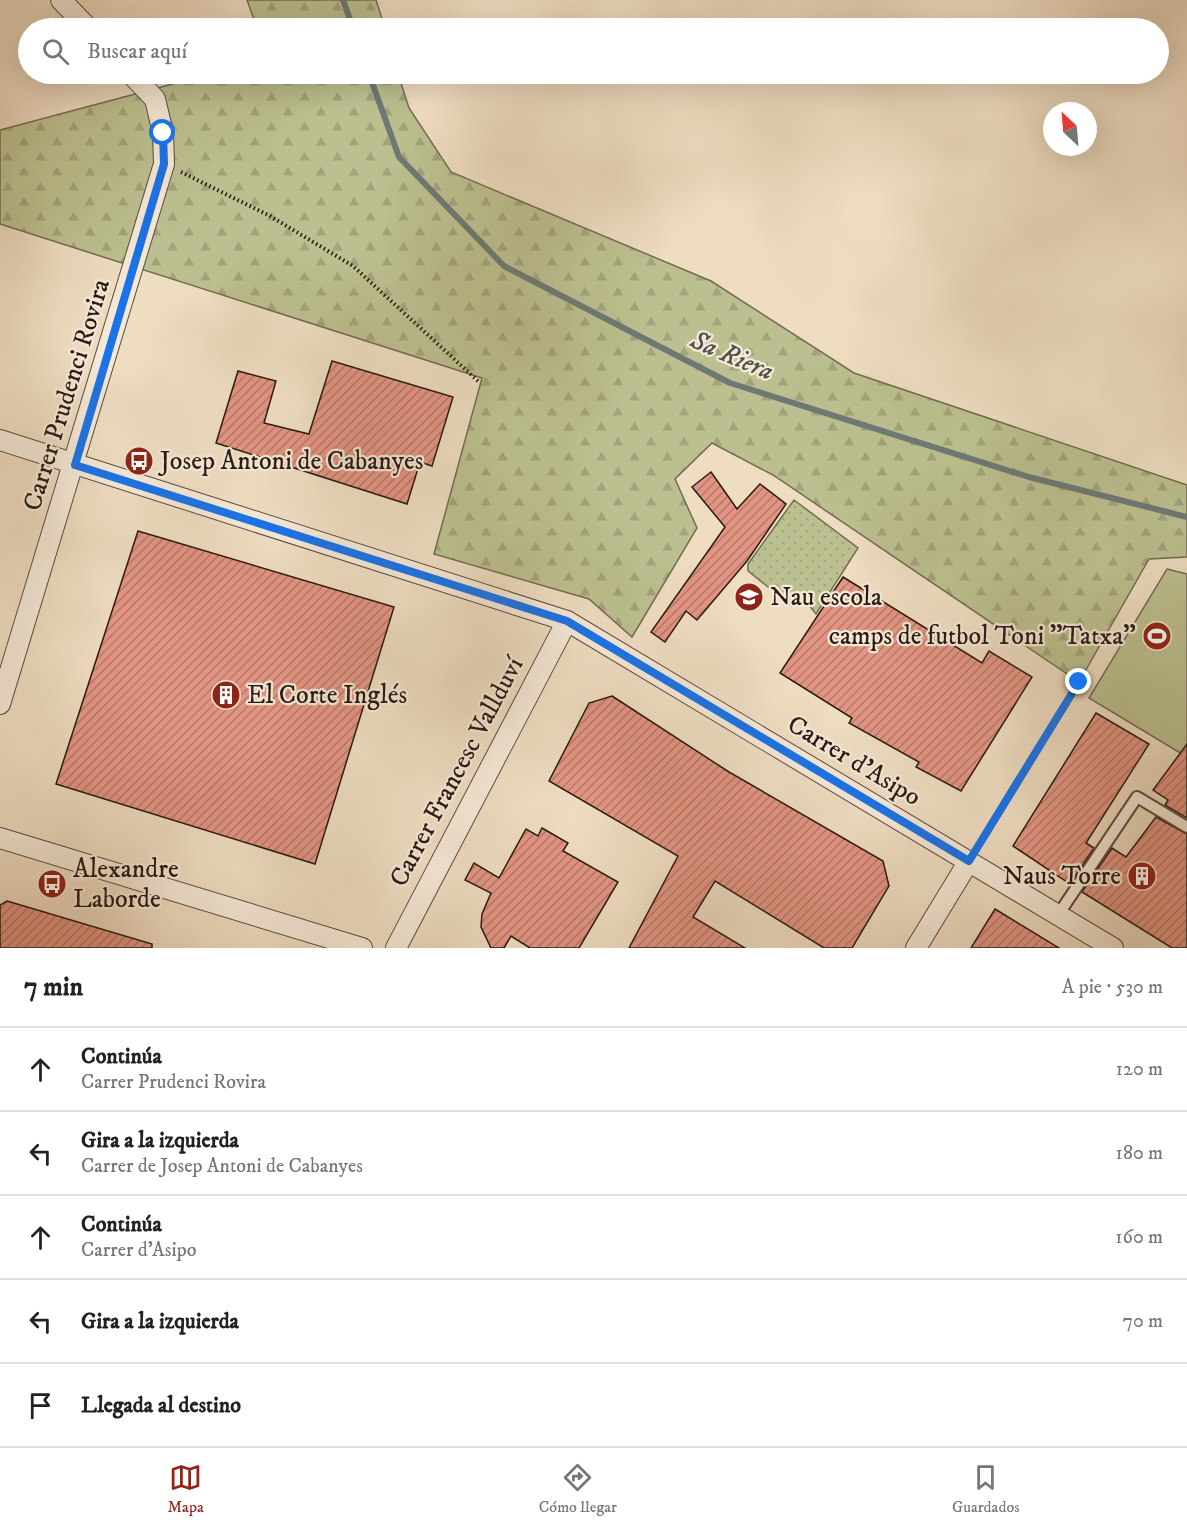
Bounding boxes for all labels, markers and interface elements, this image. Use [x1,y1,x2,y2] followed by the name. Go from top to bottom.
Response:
[18,18,1169,84] search box
[39,35,72,68] icon: search
[87,38,187,65] text: Buscar aquí
[1043,102,1097,156] north arrow
[149,119,175,145] route start
[16,275,118,515] street label: Carrer Prudenci Rovira
[684,323,779,389] water label: Sa Riera
[123,445,155,477] bus stop icon: Josep Antoni de Cabanyes
[158,445,423,478] place label: Josep Antoni de Cabanyes
[733,581,765,613] school or university icon: Nau escola
[770,581,882,614] place label: Nau escola
[829,620,1136,653] place label: camps de futbol Toni "Tatxa"
[1141,620,1173,652] sports icon: camps de futbol Toni "Tatxa"
[383,650,532,892] street label: Carrer Francesc Vallduví
[1065,668,1091,694] route end
[210,679,242,711] building icon: El Corte Inglés
[247,679,407,712] place label: El Corte Inglés
[781,708,927,814] street label: Carrer d'Asipo
[73,853,179,916] place label: Alexandre Laborde
[1003,860,1121,893] place label: Naus Torre
[1126,860,1158,892] building icon: Naus Torre
[36,868,68,900] bus stop icon: Alexandre Laborde
[24,971,83,1004] text: 7 min
[1062,975,1163,1000] text: A pie · 530 m
[81,1043,162,1070] text: Continúa
[24,1053,57,1086] icon: ahead
[1116,1057,1163,1082] text: 120 m
[81,1070,266,1095] text: Carrer Prudenci Rovira
[81,1127,239,1154] text: Gira a la izquierda
[24,1137,57,1170] icon: left
[1116,1141,1163,1166] text: 180 m
[81,1154,363,1179] text: Carrer de Josep Antoni de Cabanyes
[81,1211,162,1238] text: Continúa
[24,1221,57,1254] icon: ahead
[1115,1225,1163,1250] text: 160 m
[81,1238,196,1263] text: Carrer d'Asipo
[24,1305,57,1338] icon: left
[81,1308,239,1335] text: Gira a la izquierda
[1122,1309,1163,1334] text: 70 m
[24,1389,57,1422] icon: arrive
[81,1392,241,1419] text: Llegada al destino
[167,1461,204,1517] tab: Mapa
[539,1461,617,1517] tab: Cómo llegar
[952,1461,1020,1517] tab: Guardados

